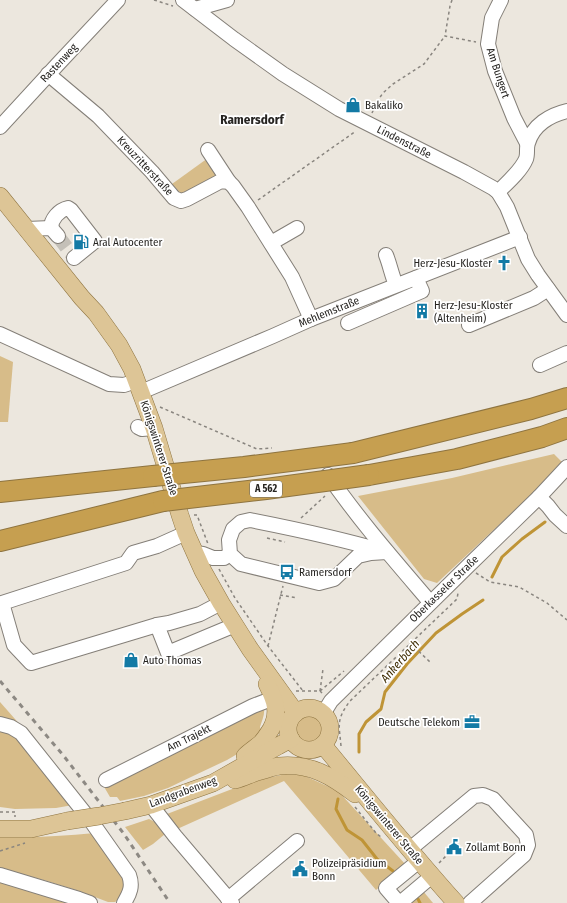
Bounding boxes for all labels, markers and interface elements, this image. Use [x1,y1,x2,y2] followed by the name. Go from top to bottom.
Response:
[38,40,81,85] street label: Rastenweg
[484,46,512,100] street label: Am Bungert
[344,96,362,114] shop icon: Bakaliko
[365,99,403,112] place label: Bakaliko
[220,112,285,127] district label: Ramersdorf
[375,123,433,161] street label: Lindenstraße
[114,134,176,198] street label: Kreuzritterstraße
[72,233,90,251] fuel station icon: Aral Autocenter
[93,236,162,249] place label: Aral Autocenter
[495,254,513,272] church icon: Herz-Jesu-Kloster
[413,257,492,270] place label: Herz-Jesu-Kloster
[297,294,361,330] street label: Mehlemstraße
[434,299,513,325] place label: Herz-Jesu-Kloster (Altenheim)
[413,302,431,320] building icon: Herz-Jesu-Kloster (Altenheim)
[138,399,180,497] street label: Königswinterer Straße
[250,481,282,497] road number: A 562
[407,553,481,625] street label: Oberkasseler Straße
[278,563,296,581] bus stop icon: Ramersdorf
[299,566,352,579] place label: Ramersdorf
[377,637,422,686] water label: Ankerbach
[122,651,140,669] shop icon: Auto Thomas
[143,654,202,667] place label: Auto Thomas
[463,713,481,731] office icon: Deutsche Telekom
[378,716,460,729] place label: Deutsche Telekom
[165,722,213,754] street label: Am Trajekt
[147,773,219,810] street label: Landgrabenweg
[352,783,426,867] street label: Königswinterer Straße
[445,838,463,856] public building icon: Zollamt Bonn
[466,841,526,854] place label: Zollamt Bonn
[312,857,386,883] place label: Polizeipräsidium Bonn
[291,860,309,878] public building icon: Polizeipräsidium Bonn

